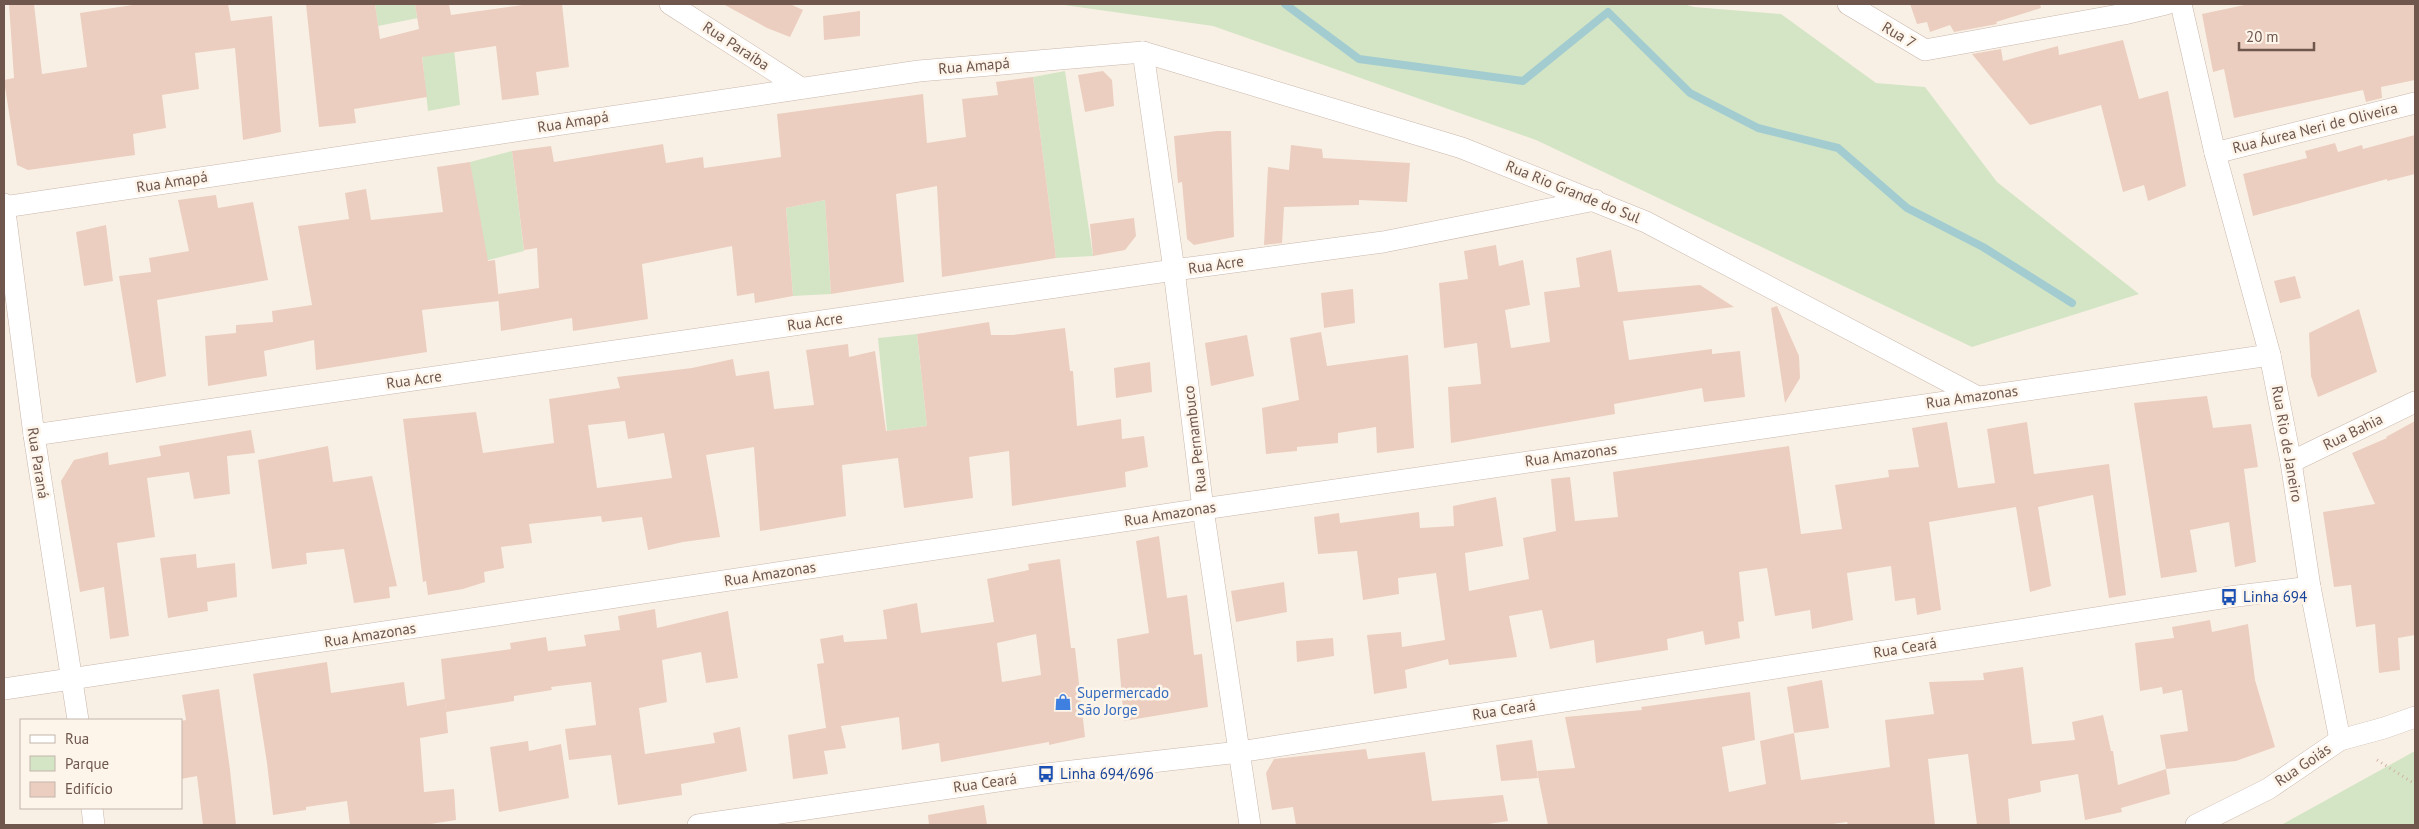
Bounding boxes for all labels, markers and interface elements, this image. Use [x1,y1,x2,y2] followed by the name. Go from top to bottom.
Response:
[699,17,773,74] street label: Rua Paraíba
[1879,17,1920,52] street label: Rua 7
[2239,20,2314,52] scale bar
[2246,27,2279,46] text: 20 m
[937,53,1011,78] street label: Rua Amapá
[2230,98,2399,157] street label: Rua Áurea Neri de Oliveira
[536,107,610,137] street label: Rua Amapá
[1503,156,1644,227] street label: Rua Rio Grande do Sul
[135,167,209,197] street label: Rua Amapá
[1187,251,1245,278] street label: Rua Acre
[786,308,844,335] street label: Rua Acre
[385,366,443,393] street label: Rua Acre
[1925,381,2019,412] street label: Rua Amazonas
[2268,384,2307,504] street label: Rua Rio de Janeiro
[1179,385,1210,493] street label: Rua Pernambuco
[2320,409,2386,454] street label: Rua Bahia
[23,426,53,500] street label: Rua Paraná
[1524,439,1618,470] street label: Rua Amazonas
[1123,497,1217,530] street label: Rua Amazonas
[723,557,817,590] street label: Rua Amazonas
[2219,587,2239,607] bus stop icon: Linha 694
[2243,587,2307,606] place label: Linha 694
[323,618,417,651] street label: Rua Amazonas
[1872,633,1938,662] street label: Rua Ceará
[1077,683,1169,719] place label: Supermercado São Jorge
[1053,692,1073,712] shop icon: Supermercado São Jorge
[1471,695,1537,724] street label: Rua Ceará
[20,719,182,809] legend
[65,729,89,748] text: Rua
[2271,739,2334,790] street label: Rua Goiás
[65,754,109,773] text: Parque
[1036,764,1056,784] bus stop icon: Linha 694/696
[1060,764,1154,783] place label: Linha 694/696
[952,769,1018,796] street label: Rua Ceará
[65,779,113,798] text: Edifício

